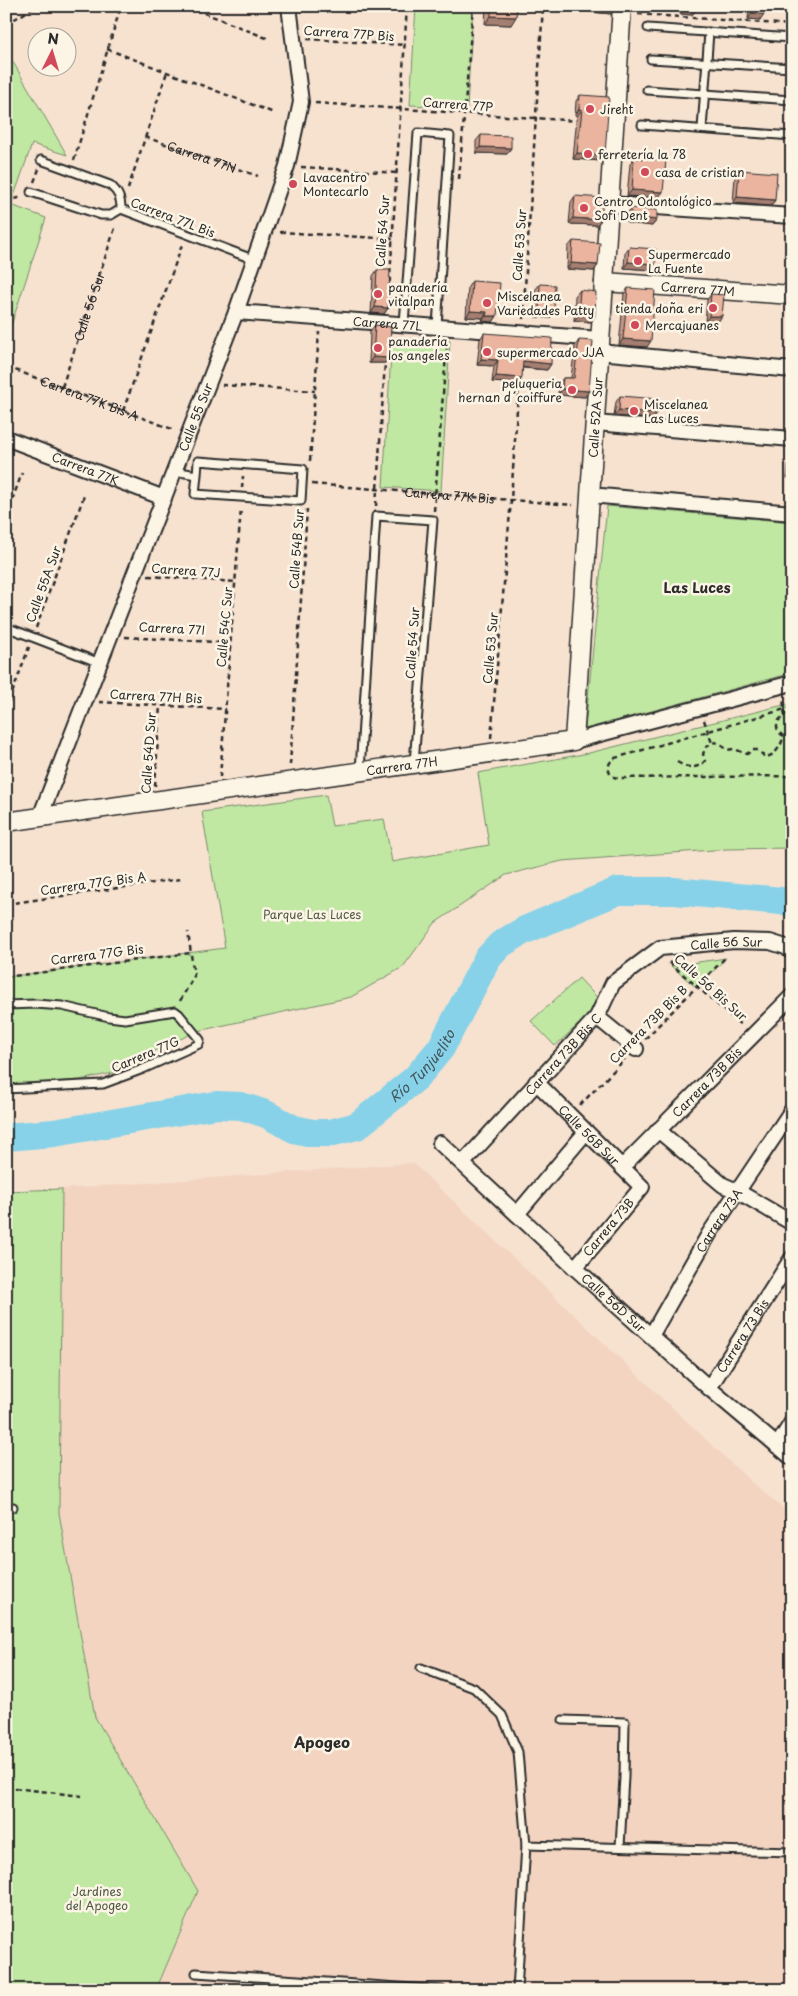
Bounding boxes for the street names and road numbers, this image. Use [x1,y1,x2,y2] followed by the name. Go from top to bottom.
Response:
[303,21,395,45] street label: Carrera 77P Bis
[422,93,494,115] street label: Carrera 77P
[165,136,239,177] street label: Carrera 77N
[128,193,218,242] street label: Carrera 77L Bis
[371,194,394,267] street label: Calle 54 Sur
[508,208,531,281] street label: Calle 53 Sur
[69,269,109,343] street label: Calle 56 Sur
[660,277,735,300] street label: Carrera 77M
[352,312,423,335] street label: Carrera 77L
[38,371,141,425] street label: Carrera 77K Bis A
[584,376,607,458] street label: Calle 52A Sur
[174,380,217,454] street label: Calle 55 Sur
[49,447,122,489] street label: Carrera 77K
[404,482,496,508] street label: Carrera 77K Bis
[284,508,308,589] street label: Calle 54B Sur
[21,543,65,625] street label: Calle 55A Sur
[151,559,221,581] street label: Carrera 77J
[212,586,237,668] street label: Calle 54C Sur
[401,606,424,679] street label: Calle 54 Sur
[478,611,502,685] street label: Calle 53 Sur
[138,617,206,639] street label: Carrera 77I
[109,685,203,707] street label: Carrera 77H Bis
[136,711,160,794] street label: Calle 54D Sur
[365,752,439,780] street label: Carrera 77H
[39,867,147,899] street label: Carrera 77G Bis A
[690,932,763,954] street label: Calle 56 Sur
[50,939,145,969] street label: Carrera 77G Bis
[671,949,752,1025] street label: Calle 56 Bis Sur
[605,981,691,1067] street label: Carrera 73B Bis B
[521,1009,605,1099] street label: Carrera 73B Bis C
[108,1032,182,1076] street label: Carrera 77G
[668,1042,746,1121] street label: Carrera 73B Bis
[555,1100,624,1169] street label: Calle 56B Sur
[691,1185,746,1256] street label: Carrera 73A
[578,1194,638,1260] street label: Carrera 73B
[578,1269,650,1337] street label: Calle 56D Sur
[712,1295,773,1376] street label: Carrera 73 Bis

